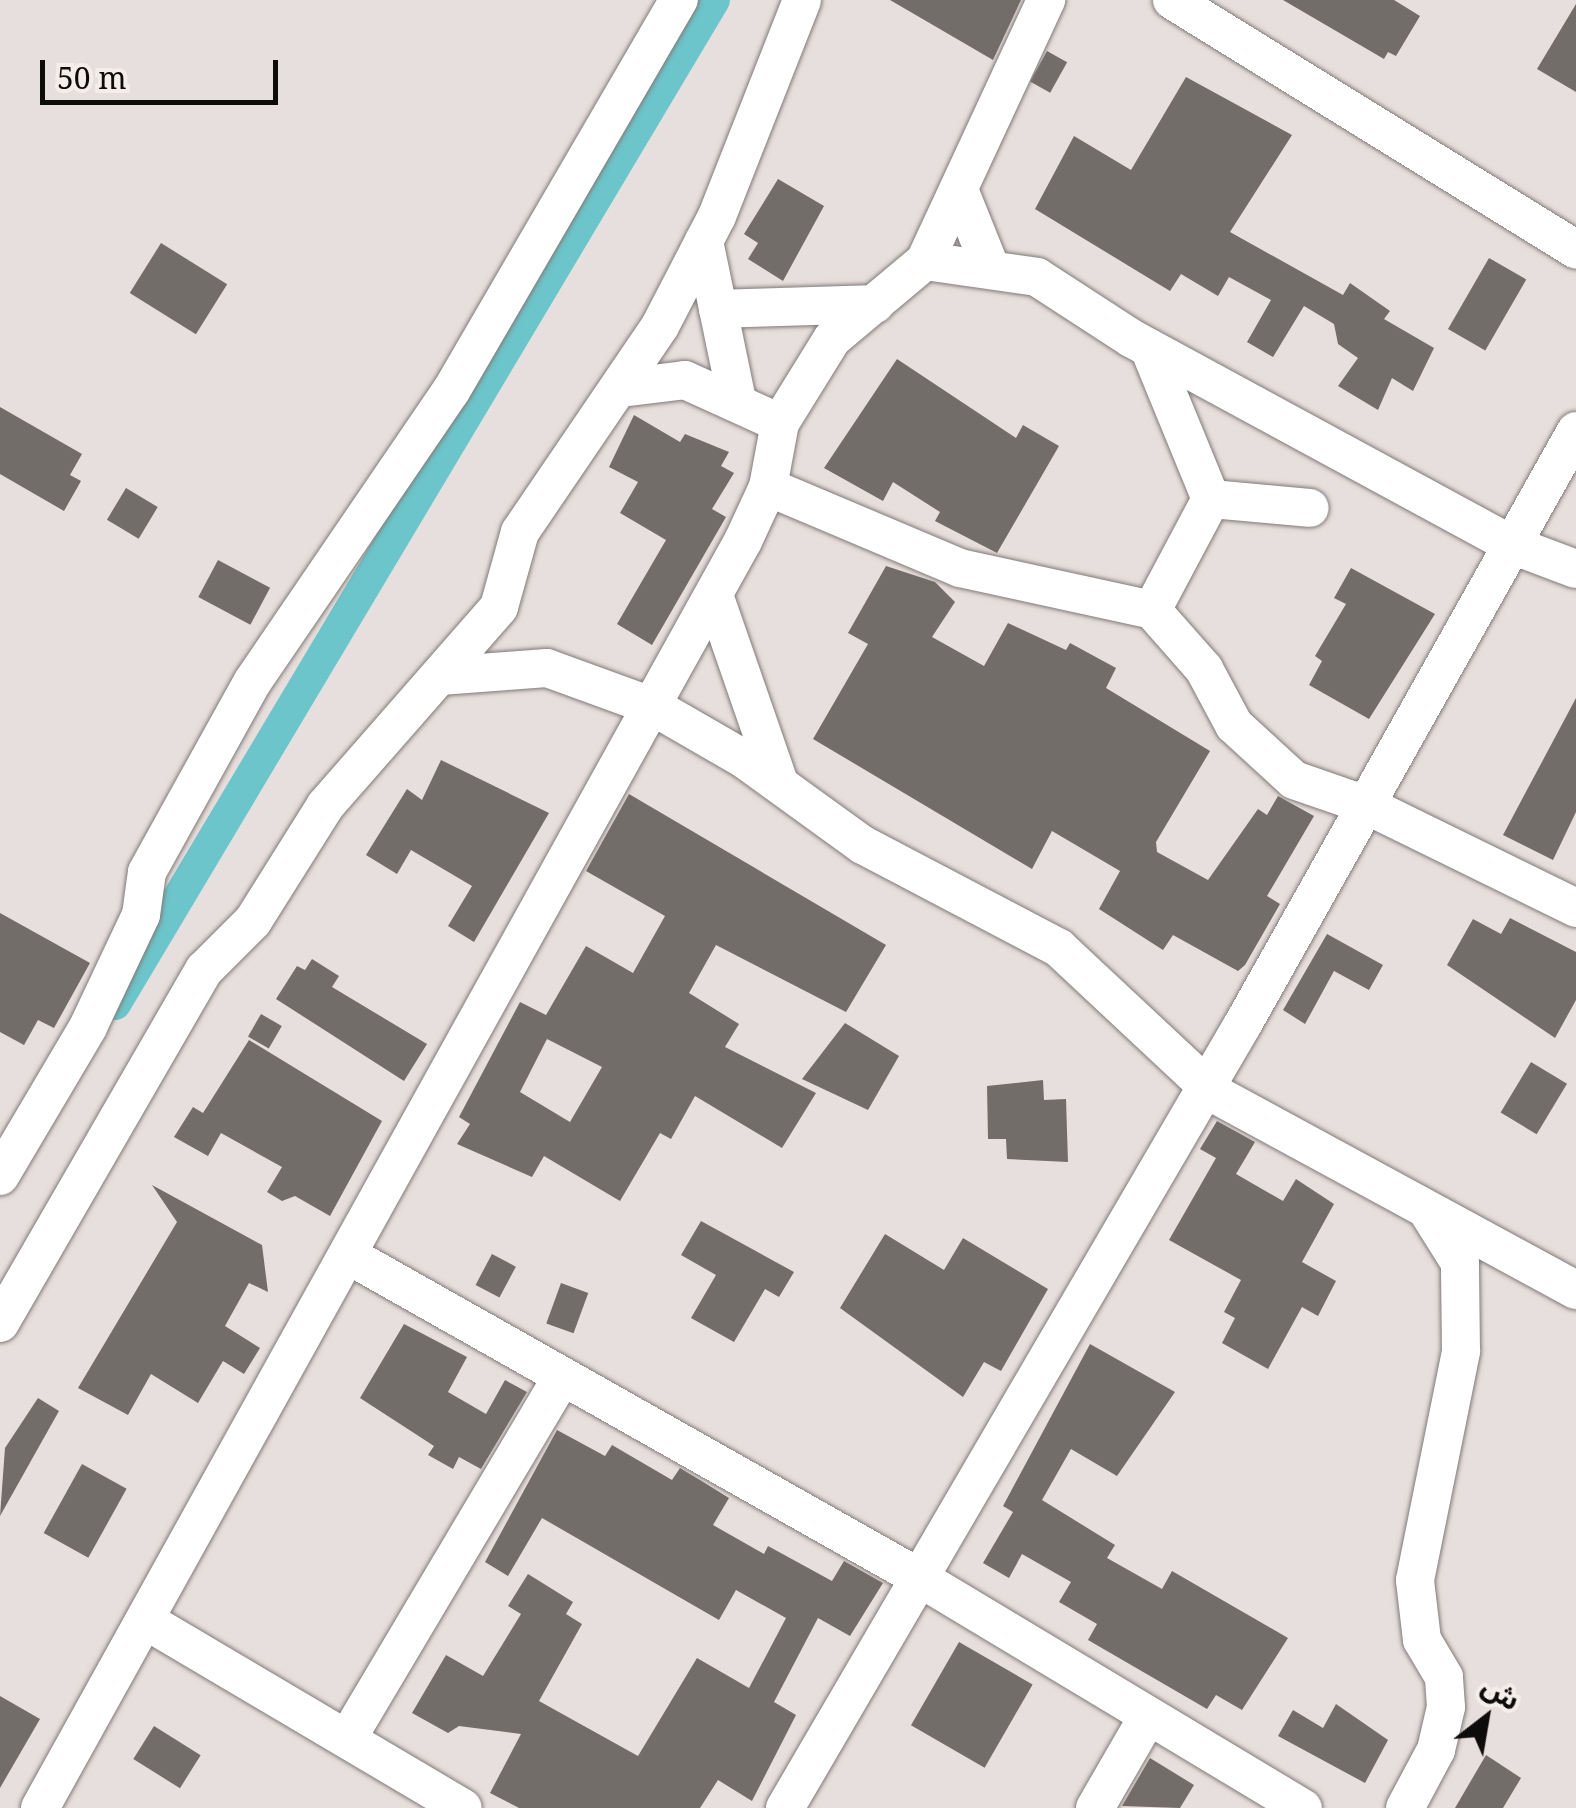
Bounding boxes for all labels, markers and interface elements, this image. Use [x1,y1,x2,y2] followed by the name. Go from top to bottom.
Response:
[45,40,282,102] scale bar
[57,57,127,98] text: 50 m
[1475,1666,1528,1718] text: ش
[1436,1668,1536,1768] north arrow

